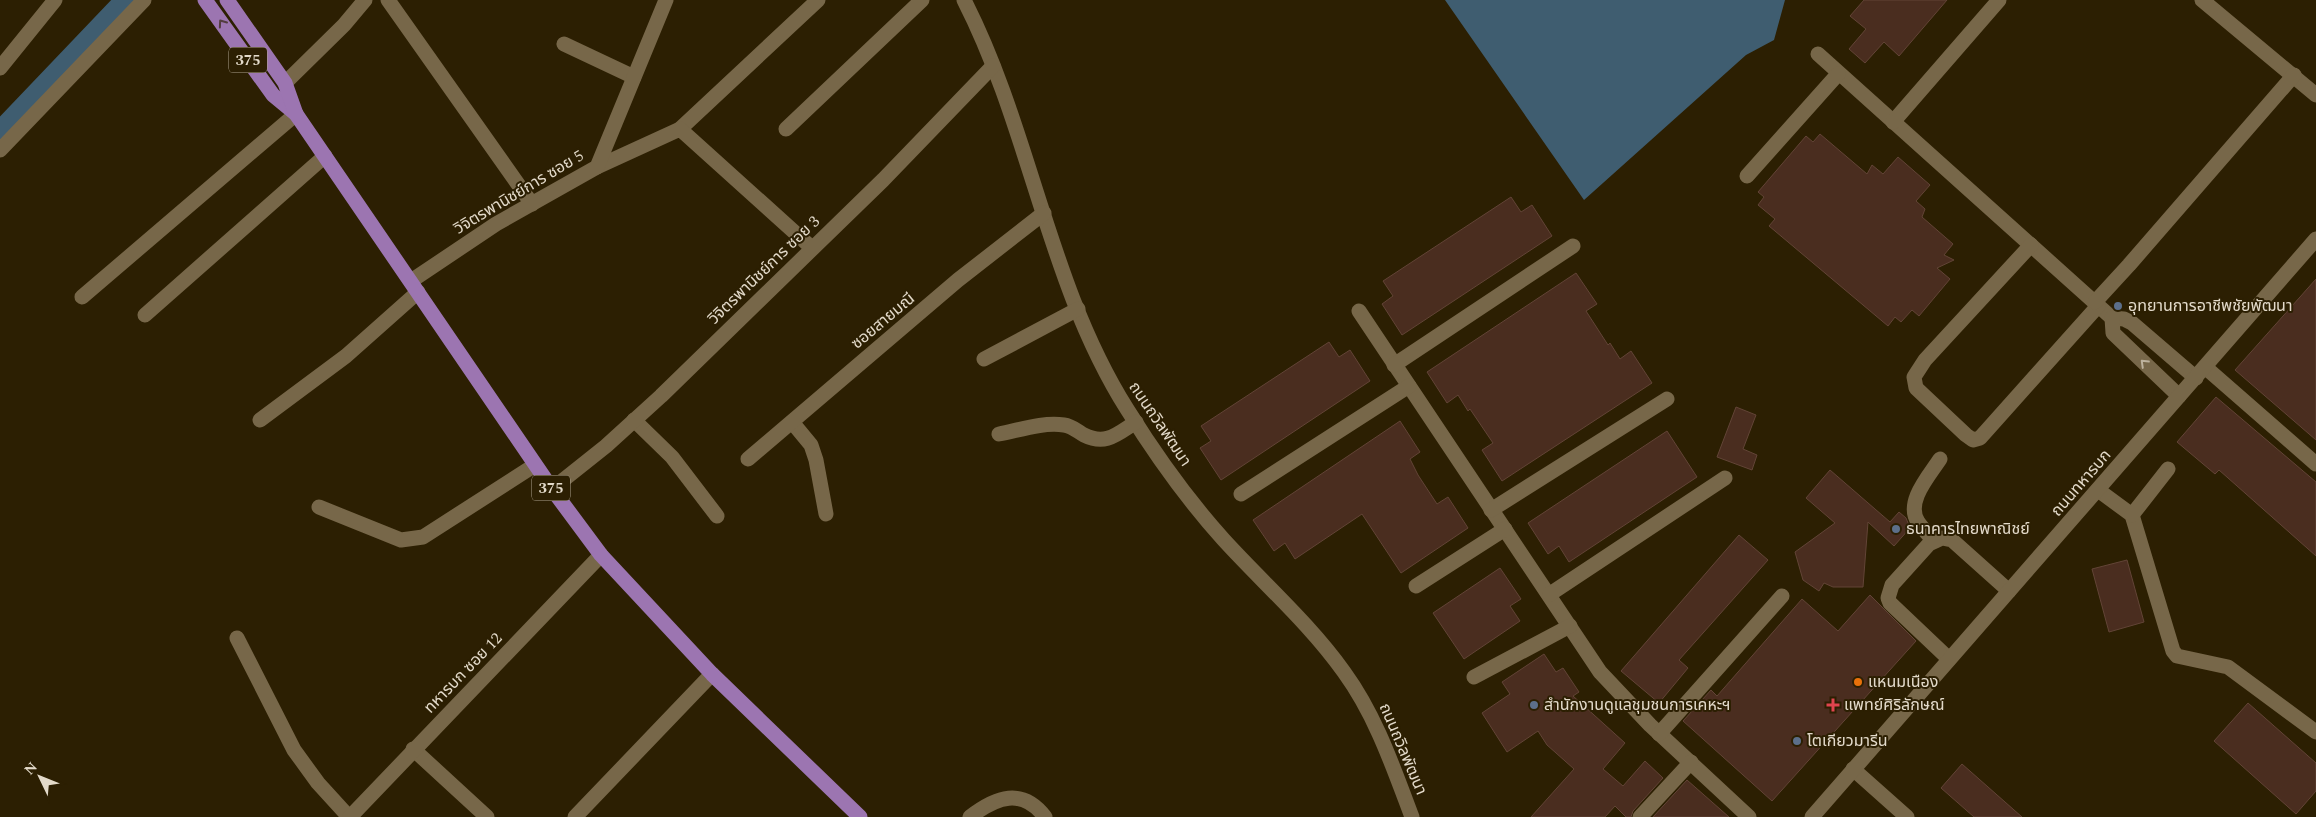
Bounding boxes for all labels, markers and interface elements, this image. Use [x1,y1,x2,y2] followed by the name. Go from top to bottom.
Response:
[219,20,227,29] one-way arrow
[229,48,267,72] road number: 375
[449,144,588,241] street label: วิจิตรพานิชย์การ ซอย 5
[702,210,825,331] street label: วิจิตรพานิชย์การ ซอย 3
[846,287,920,355] street label: ซอยสายมณี
[2128,294,2292,318] place label: อุทยานการอาชีพชัยพัฒนา
[2112,300,2124,312] marker: อุทยานการอาชีพชัยพัฒนา
[2141,360,2150,369] one-way arrow
[1123,377,1197,471] street label: ถนนถวิลพัฒนา
[2045,444,2117,522] street label: ถนนทหารบก
[532,476,570,500] road number: 375
[1906,517,2030,541] place label: ธนาคารไทยพาณิชย์
[1890,523,1902,535] marker: ธนาคารไทยพาณิชย์
[418,627,508,719] street label: ทหารบก ซอย 12
[1868,670,1938,694] place label: แหนมเนือง
[1852,676,1864,688] marker: แหนมเนือง
[1544,693,1731,717] place label: สำนักงานดูแลชุมชนการเคหะฯ
[1844,693,1945,717] place label: แพทย์ศิริลักษณ์
[1826,698,1840,712] marker: แพทย์ศิริลักษณ์
[1373,699,1433,799] street label: ถนนถวิลพัฒนา
[1528,699,1540,711] marker: สำนักงานดูแลชุมชนการเคหะฯ
[1807,729,1888,753] place label: โตเกียวมารีน
[1791,735,1803,747] marker: โตเกียวมารีน
[15,752,65,802] north arrow
[19,757,42,780] text: N

